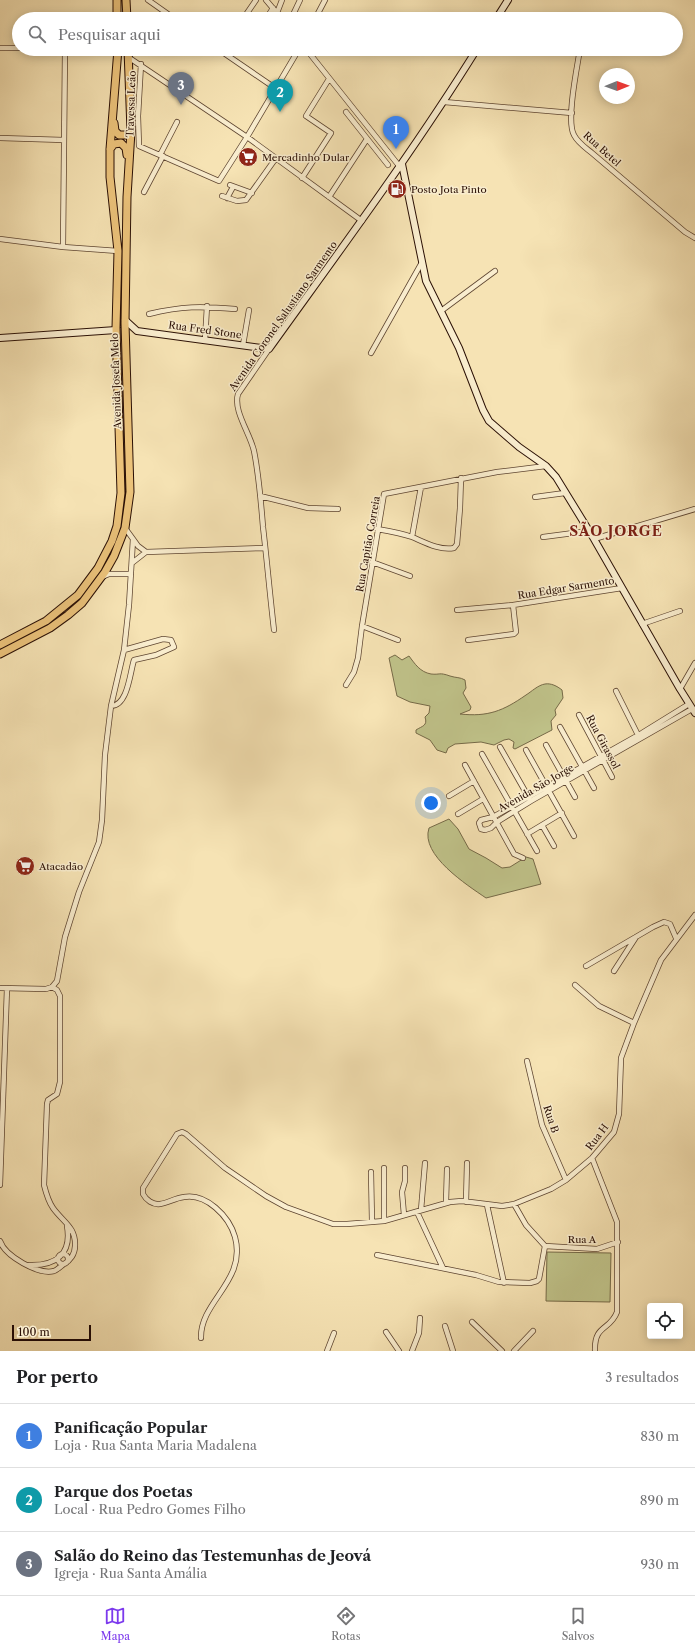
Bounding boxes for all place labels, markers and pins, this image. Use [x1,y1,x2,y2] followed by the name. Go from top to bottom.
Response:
[168,72,194,105] pin: 3
[267,79,293,112] pin: 2
[383,116,409,149] pin: 1
[237,146,259,168] supermarket icon: Mercadinho Dular
[262,151,350,164] place label: Mercadinho Dular
[386,178,408,200] fuel station icon: Posto Jota Pinto
[411,183,487,196] place label: Posto Jota Pinto
[14,855,36,877] supermarket icon: Atacadão
[38,860,83,873] place label: Atacadão

